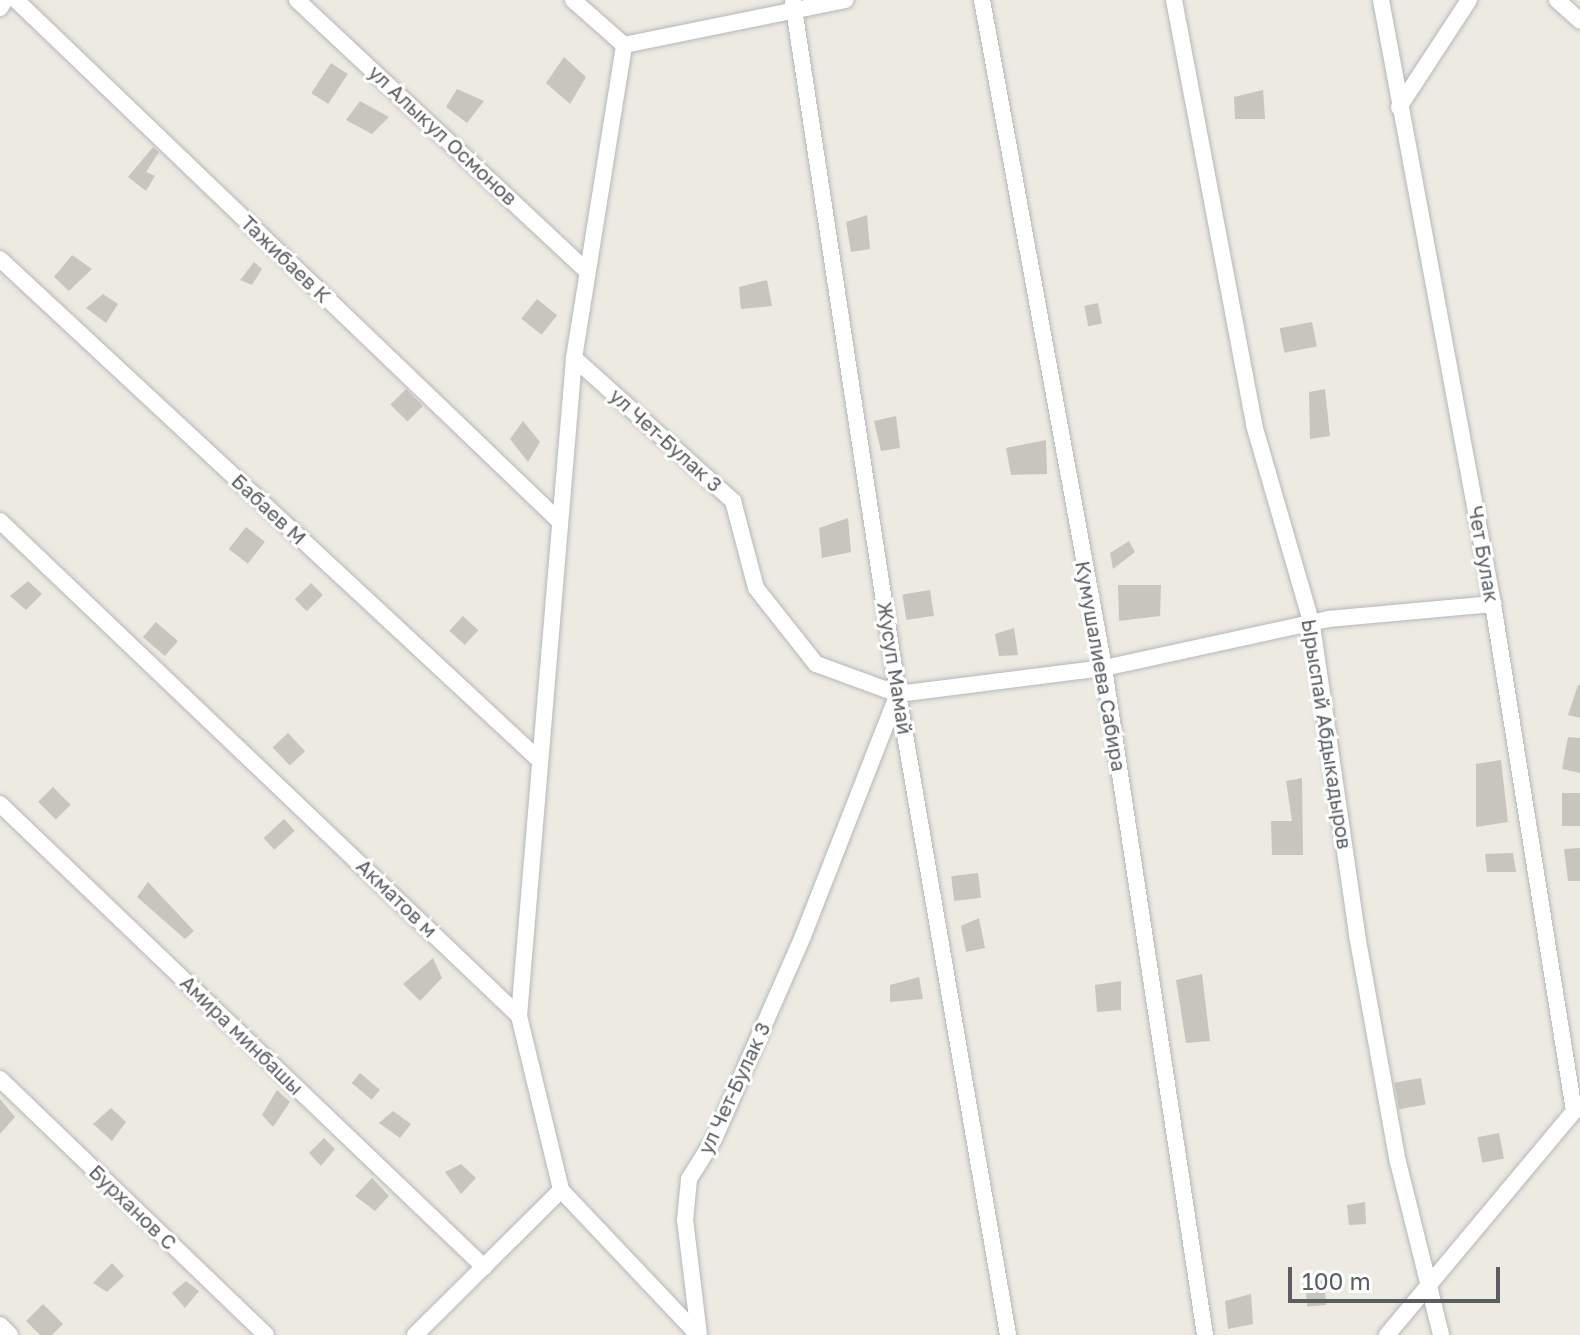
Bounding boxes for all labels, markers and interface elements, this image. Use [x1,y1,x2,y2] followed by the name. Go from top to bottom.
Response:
[364,60,522,210] street label: ул Алыкул Осмонов
[236,210,336,308] street label: Тажибаев К
[605,383,727,497] street label: ул Чет-Булак 3
[227,469,311,549] street label: Бабаев М
[1464,504,1504,604] street label: Чет Булак
[1071,559,1131,773] street label: Кумушалиева Сабира
[873,600,917,736] street label: Жусуп Мамай
[1297,617,1357,851] street label: Ырыспай Абдыкадыров
[352,854,442,942] street label: Акматов м
[176,970,308,1100] street label: Амира минбашы
[693,1018,775,1158] street label: ул Чет-Булак 3
[84,1159,182,1255] street label: Бурханов С
[1292,1251,1504,1301] scale bar
[1302,1266,1371,1295] text: 100 m

